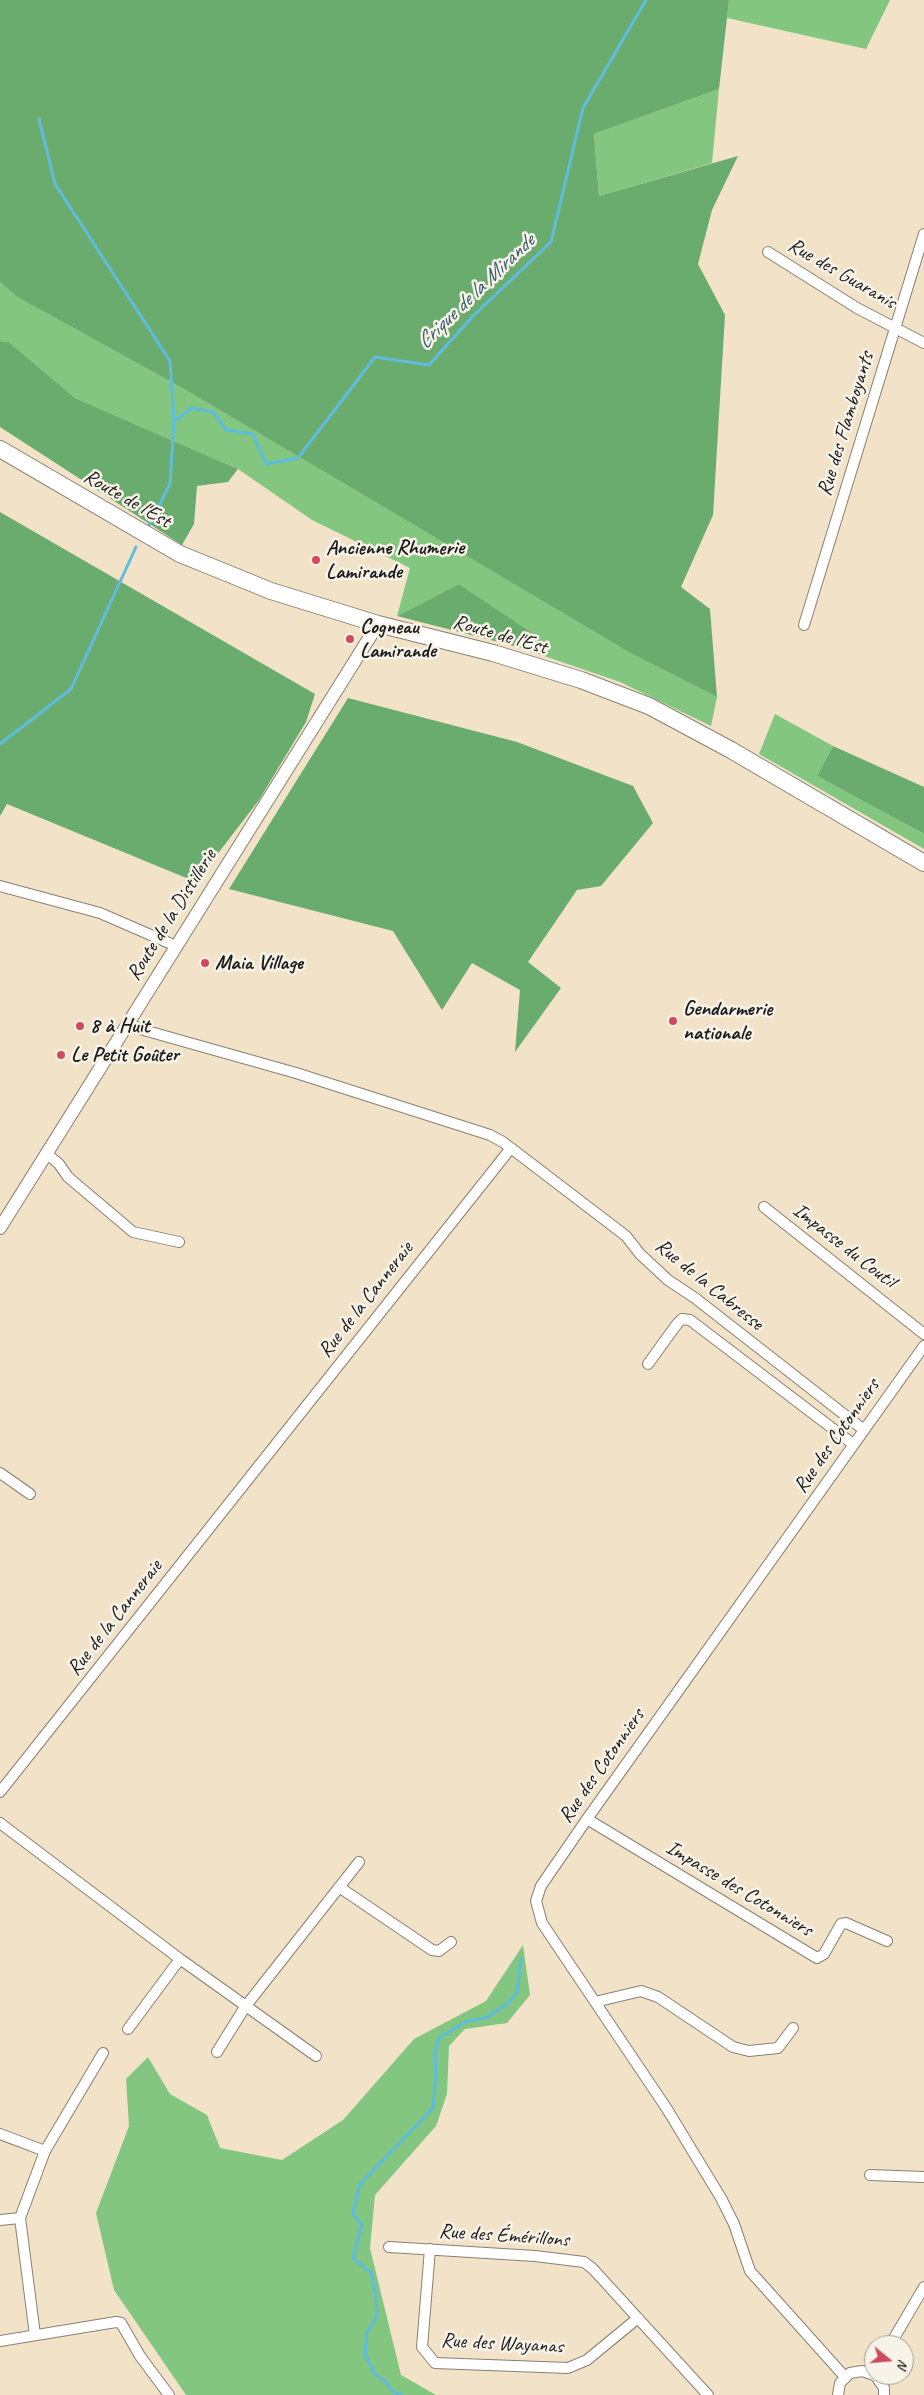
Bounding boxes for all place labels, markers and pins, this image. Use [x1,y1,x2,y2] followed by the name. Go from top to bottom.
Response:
[326,535,464,585] place label: Ancienne Rhumerie Lamirande
[310,554,322,566] marker: Ancienne Rhumerie Lamirande
[360,614,436,664] place label: Cogneau Lamirande
[344,633,356,645] marker: Cogneau Lamirande
[215,950,303,976] place label: Maia Village
[199,957,211,969] marker: Maia Village
[683,996,772,1046] place label: Gendarmerie nationale
[90,1013,150,1039] place label: 8 à Huit
[667,1015,679,1027] marker: Gendarmerie nationale
[74,1020,86,1032] marker: 8 à Huit
[71,1042,179,1068] place label: Le Petit Goûter
[55,1049,67,1061] marker: Le Petit Goûter

